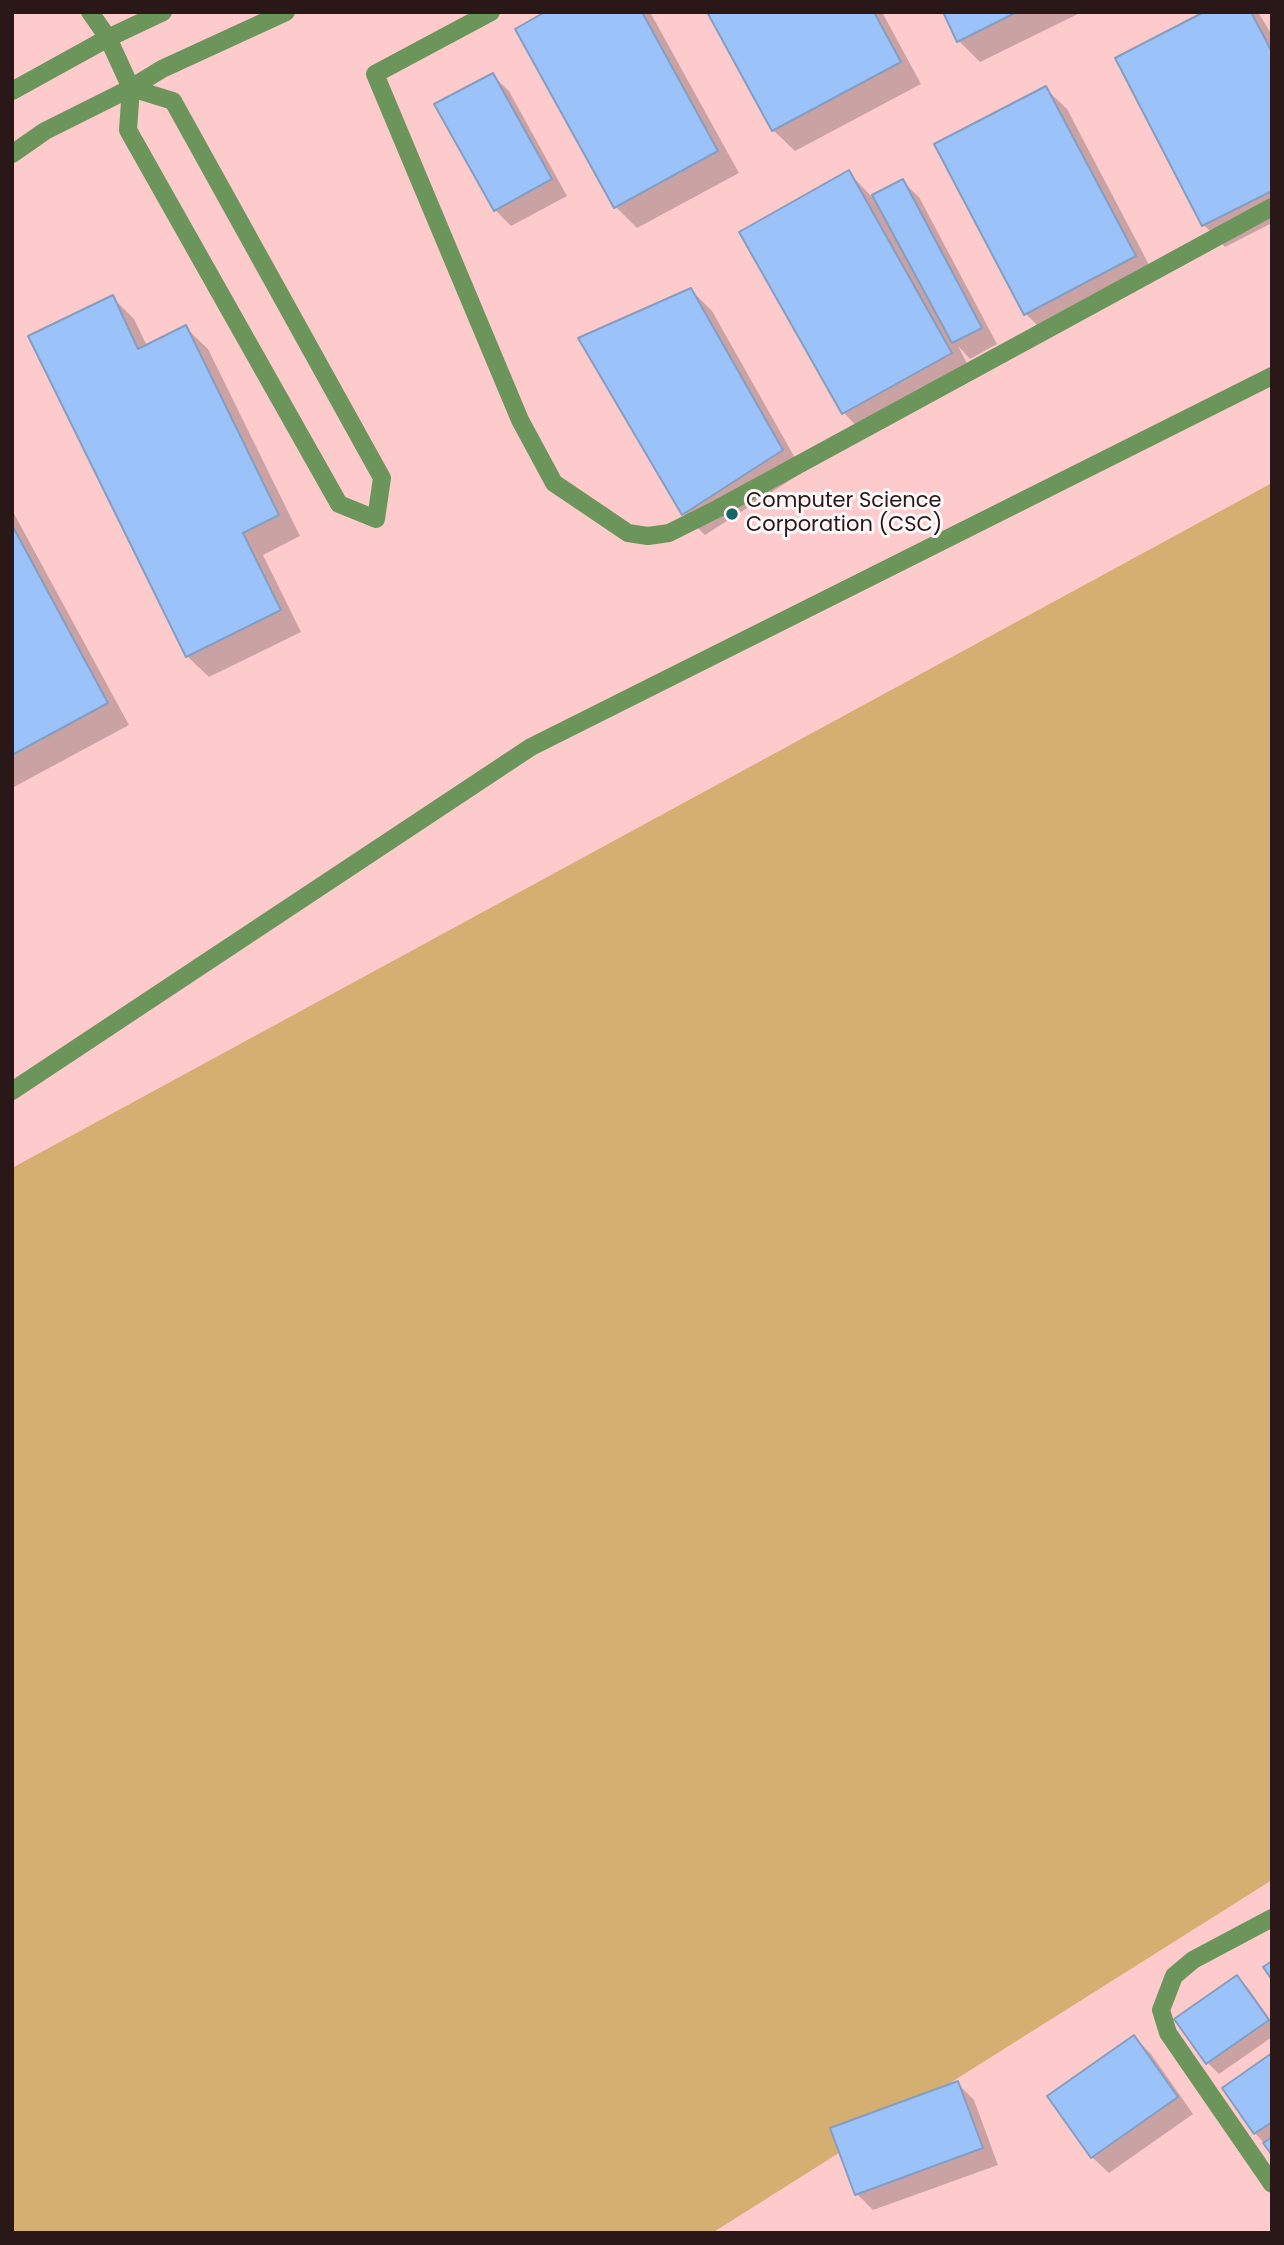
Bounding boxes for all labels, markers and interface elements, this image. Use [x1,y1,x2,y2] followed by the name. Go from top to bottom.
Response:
[746,489,942,539] place label: Computer Science Corporation (CSC)
[724,506,740,522] marker: Computer Science Corporation (CSC)

